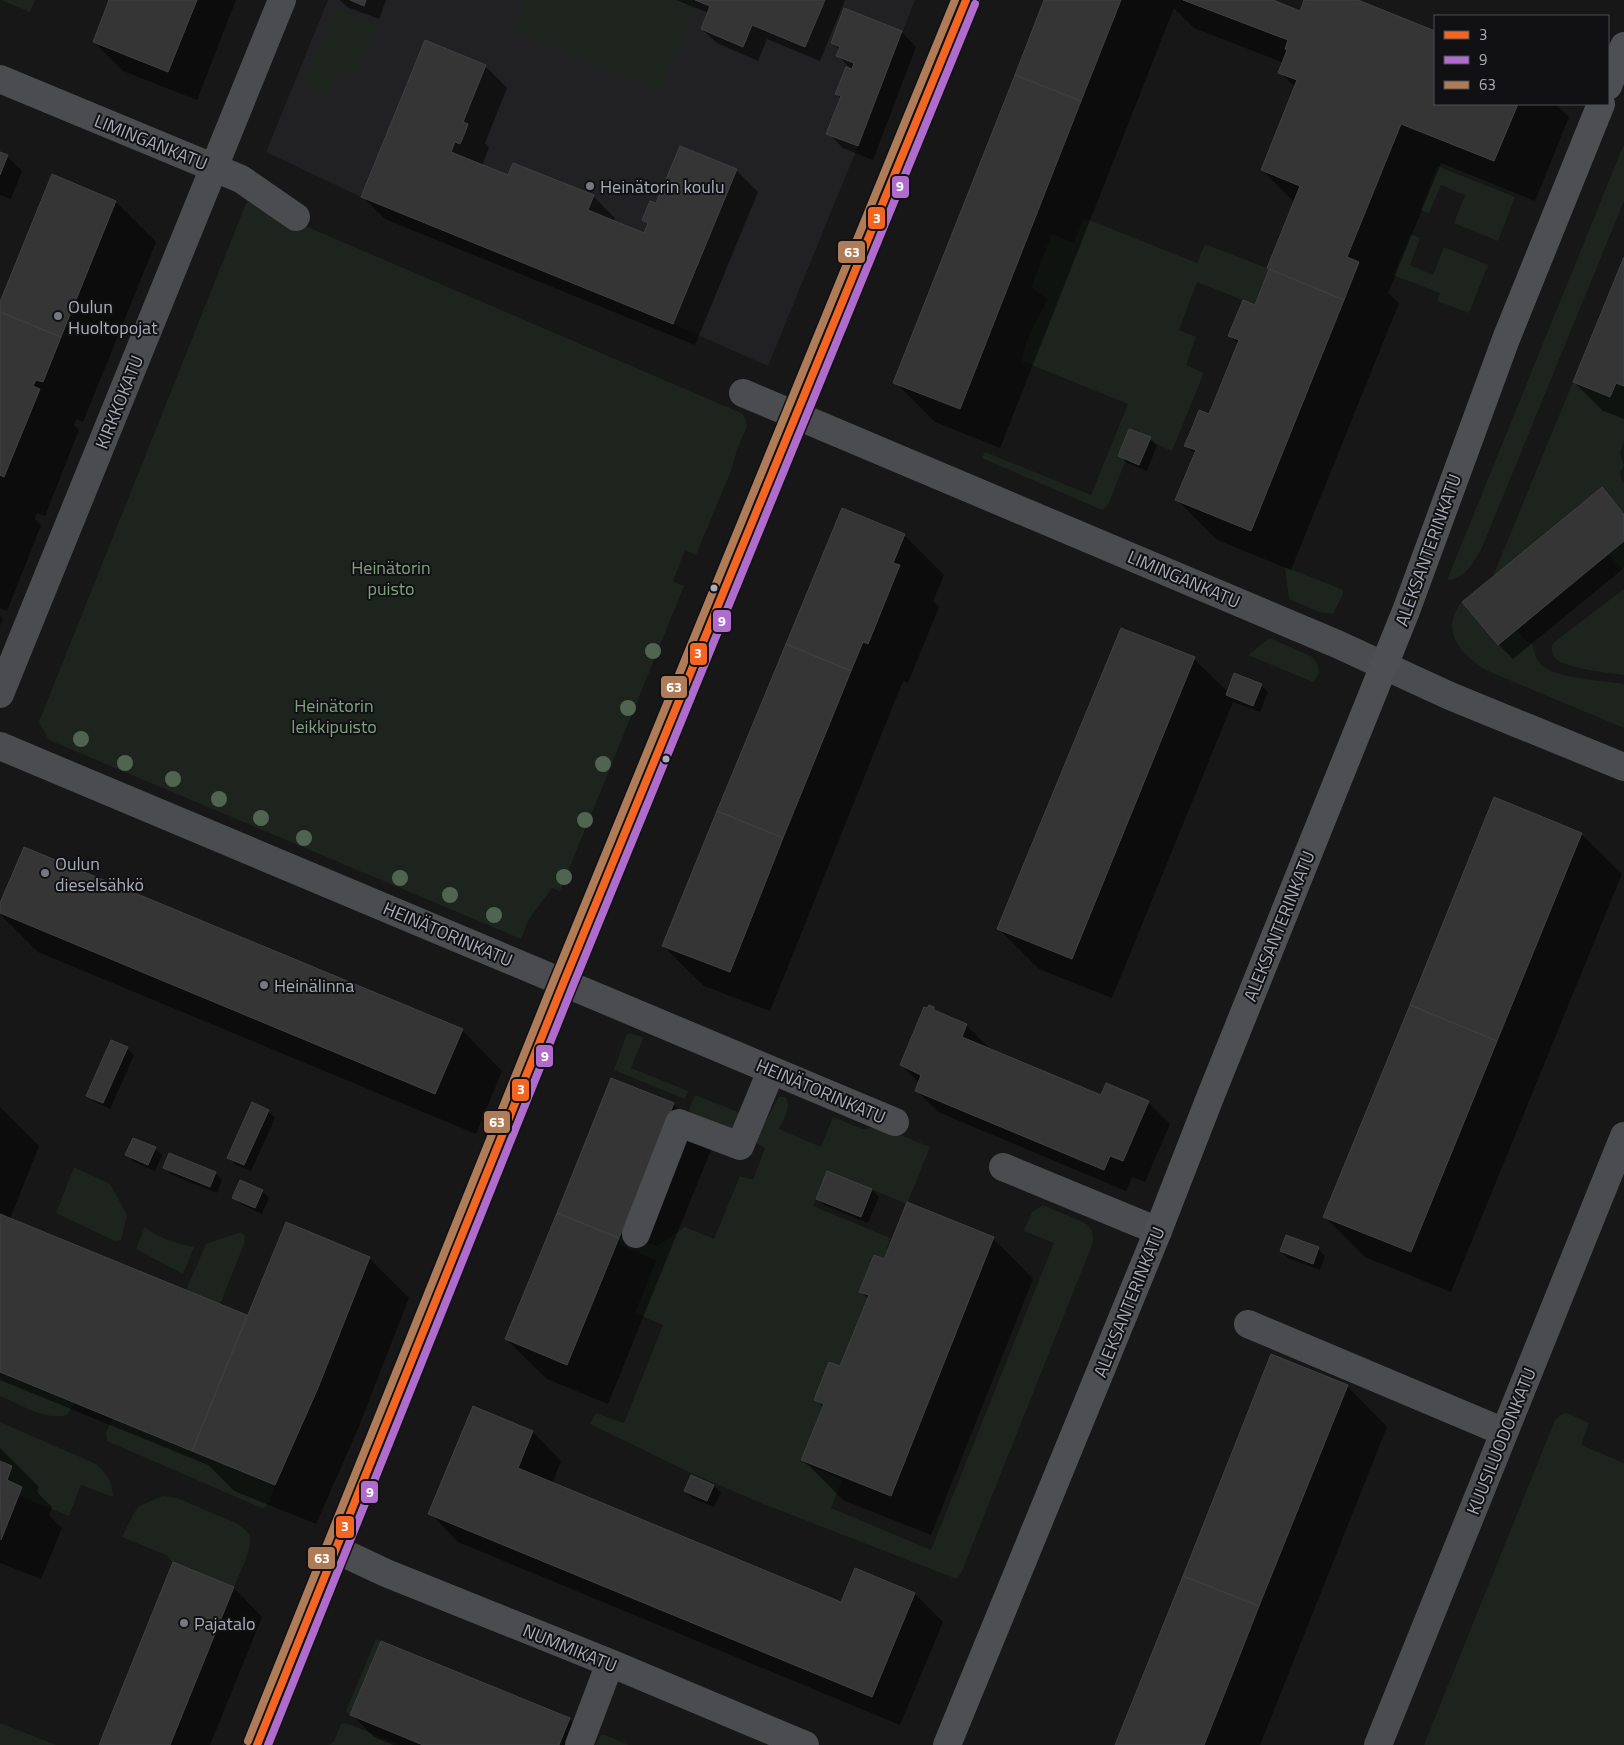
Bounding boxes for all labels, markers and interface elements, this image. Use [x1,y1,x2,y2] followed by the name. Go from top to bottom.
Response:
[1434,15,1609,105] legend
[1479,23,1487,46] text: 3
[1479,48,1487,71] text: 9
[1479,73,1496,96] text: 63
[90,107,212,177] street label: LIMINGANKATU
[600,173,725,200] place label: Heinätorin koulu
[891,175,910,199] line badge: 9
[896,175,904,196] text: 9
[584,180,596,192] marker: Heinätorin koulu
[867,206,886,230] line badge: 3
[873,207,881,228] text: 3
[837,240,866,264] line badge: 63
[844,241,860,262] text: 63
[68,293,158,341] place label: Oulun Huoltopojat
[52,310,64,322] marker: Oulun Huoltopojat
[88,351,150,453] street label: KIRKKOKATU
[1388,470,1468,630] street label: ALEKSANTERINKATU
[1124,543,1244,615] street label: LIMINGANKATU
[351,554,431,602] park label: Heinätorin puisto
[709,583,719,593] unlabelled marker
[712,609,732,633] line badge: 9
[718,610,726,631] text: 9
[689,642,708,666] line badge: 3
[694,642,702,663] text: 3
[660,675,688,699] line badge: 63
[666,676,682,697] text: 63
[291,692,377,740] park label: Heinätorin leikkipuisto
[661,754,671,764] unlabelled marker
[1236,847,1322,1005] street label: ALEKSANTERINKATU
[55,850,144,898] place label: Oulun dieselsähkö
[39,867,51,879] marker: Oulun dieselsähkö
[379,895,517,973] street label: HEINÄTORINKATU
[274,972,354,999] place label: Heinälinna
[258,979,270,991] marker: Heinälinna
[535,1044,554,1068] line badge: 9
[541,1045,549,1066] text: 9
[752,1052,890,1130] street label: HEINÄTORINKATU
[511,1078,530,1102] line badge: 3
[517,1078,525,1099] text: 3
[483,1110,511,1134] line badge: 63
[489,1111,505,1132] text: 63
[1086,1223,1172,1381] street label: ALEKSANTERINKATU
[1459,1363,1543,1519] street label: KUUSILUODONKATU
[360,1480,379,1504] line badge: 9
[366,1481,374,1502] text: 9
[335,1515,355,1539] line badge: 3
[341,1515,349,1536] text: 3
[307,1546,336,1570] line badge: 63
[314,1547,330,1568] text: 63
[194,1610,256,1637] place label: Pajatalo
[178,1617,190,1629] marker: Pajatalo
[519,1617,621,1679] street label: NUMMIKATU

